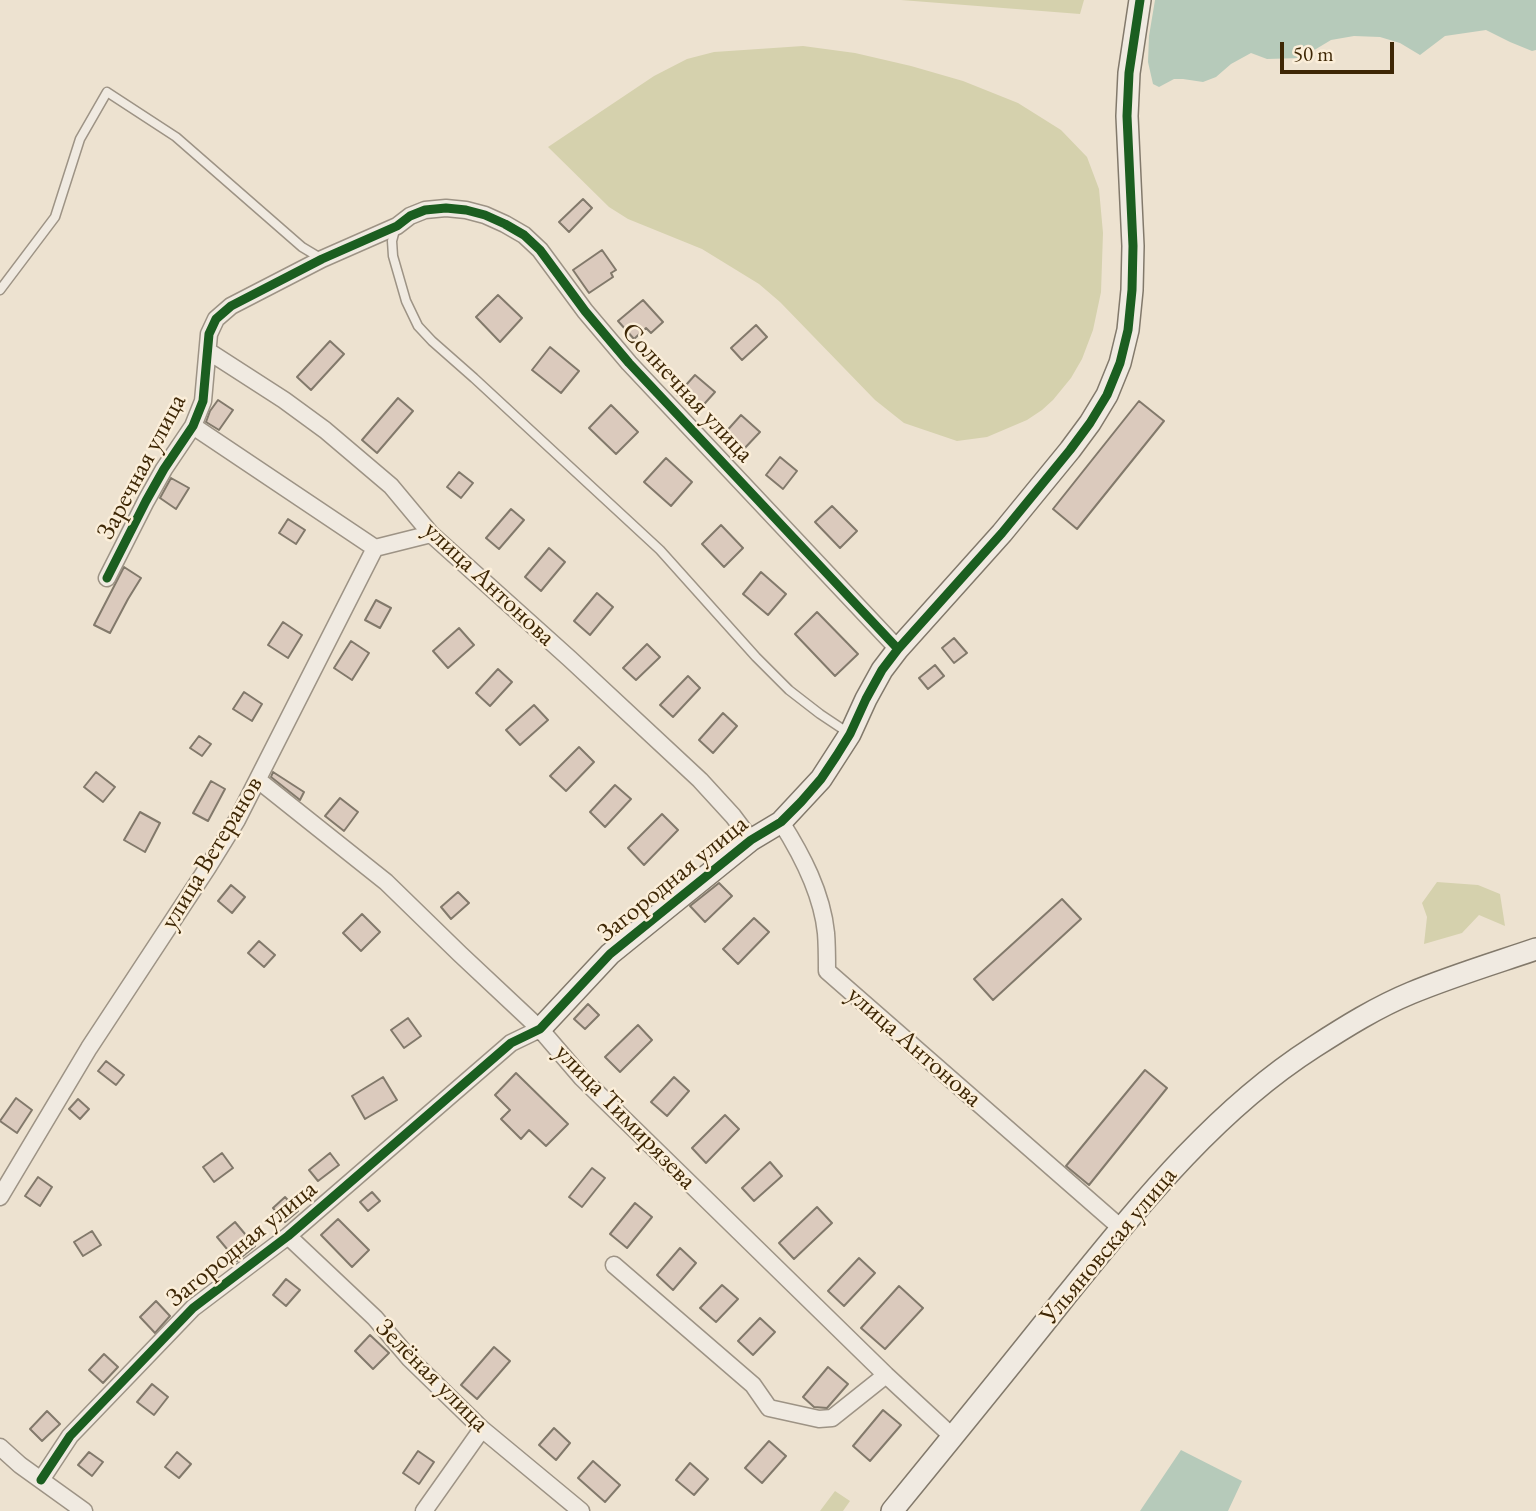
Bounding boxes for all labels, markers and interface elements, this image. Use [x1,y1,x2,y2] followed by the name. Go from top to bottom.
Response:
[1284,28,1398,72] scale bar
[1293,40,1334,67] text: 50 m
[614,317,760,469] street label: Солнечная улица
[91,389,193,545] street label: Заречная улица
[417,515,561,653] street label: улица Антонова
[154,771,270,935] street label: улица Ветеранов
[591,809,755,949] street label: Загородная улица
[840,980,988,1114] street label: улица Антонова
[548,1038,702,1196] street label: улица Тимирязева
[1034,1161,1184,1331] street label: Ульяновская улица
[160,1174,324,1314] street label: Загородная улица
[369,1313,495,1439] street label: Зелёная улица

